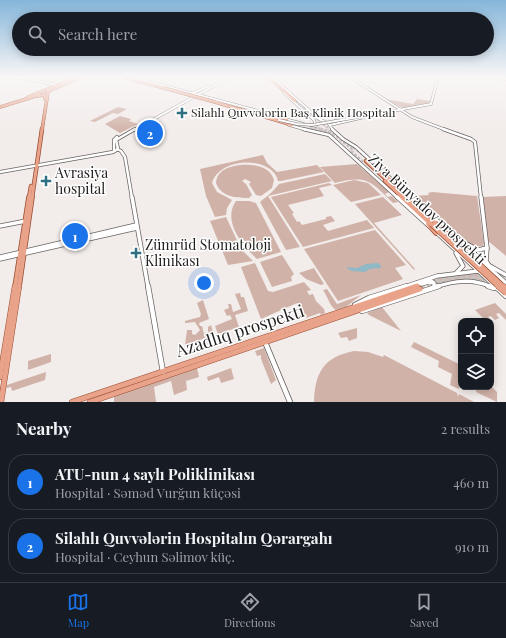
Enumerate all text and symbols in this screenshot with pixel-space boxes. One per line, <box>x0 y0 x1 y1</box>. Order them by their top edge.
search box <box>12 12 494 56</box>
icon: search <box>26 23 48 45</box>
text: Search here <box>58 24 137 44</box>
place label: Silahlı Quvvələrin Baş Klinik Hospitalı <box>191 104 396 120</box>
marker: Silahlı Quvvələrin Baş Klinik Hospitalı <box>176 107 188 119</box>
pin: 2 <box>137 118 163 148</box>
street label: Ziya Bünyadov prospekti <box>364 149 490 268</box>
place label: Avrasiya hospital <box>54 163 108 198</box>
marker: Avrasiya hospital <box>40 175 52 187</box>
pin: 1 <box>62 221 88 251</box>
place label: Zümrüd Stomatoloji Klinikası <box>145 235 271 270</box>
marker: Zümrüd Stomatoloji Klinikası <box>130 247 142 259</box>
your location <box>194 273 214 293</box>
street label: Azadlıq prospekti <box>172 299 307 361</box>
map controls <box>458 318 494 390</box>
button: locate <box>458 318 494 354</box>
button: layers <box>458 354 494 390</box>
text: Nearby <box>16 417 71 439</box>
text: 2 results <box>441 420 490 437</box>
text: ATU-nun 4 saylı Poliklinikası <box>55 464 255 484</box>
text: 1 <box>28 474 32 491</box>
text: 460 m <box>453 474 489 491</box>
text: Hospital · Səməd Vurğun küçəsi <box>55 484 241 501</box>
text: Silahlı Quvvələrin Hospitalın Qərargahı <box>55 528 332 548</box>
text: 2 <box>27 538 33 555</box>
text: 910 m <box>455 538 489 555</box>
text: Hospital · Ceyhun Səlimov küç. <box>55 548 235 565</box>
tab: Map <box>67 591 89 630</box>
tab: Directions <box>224 591 275 630</box>
tab: Saved <box>410 591 439 630</box>

